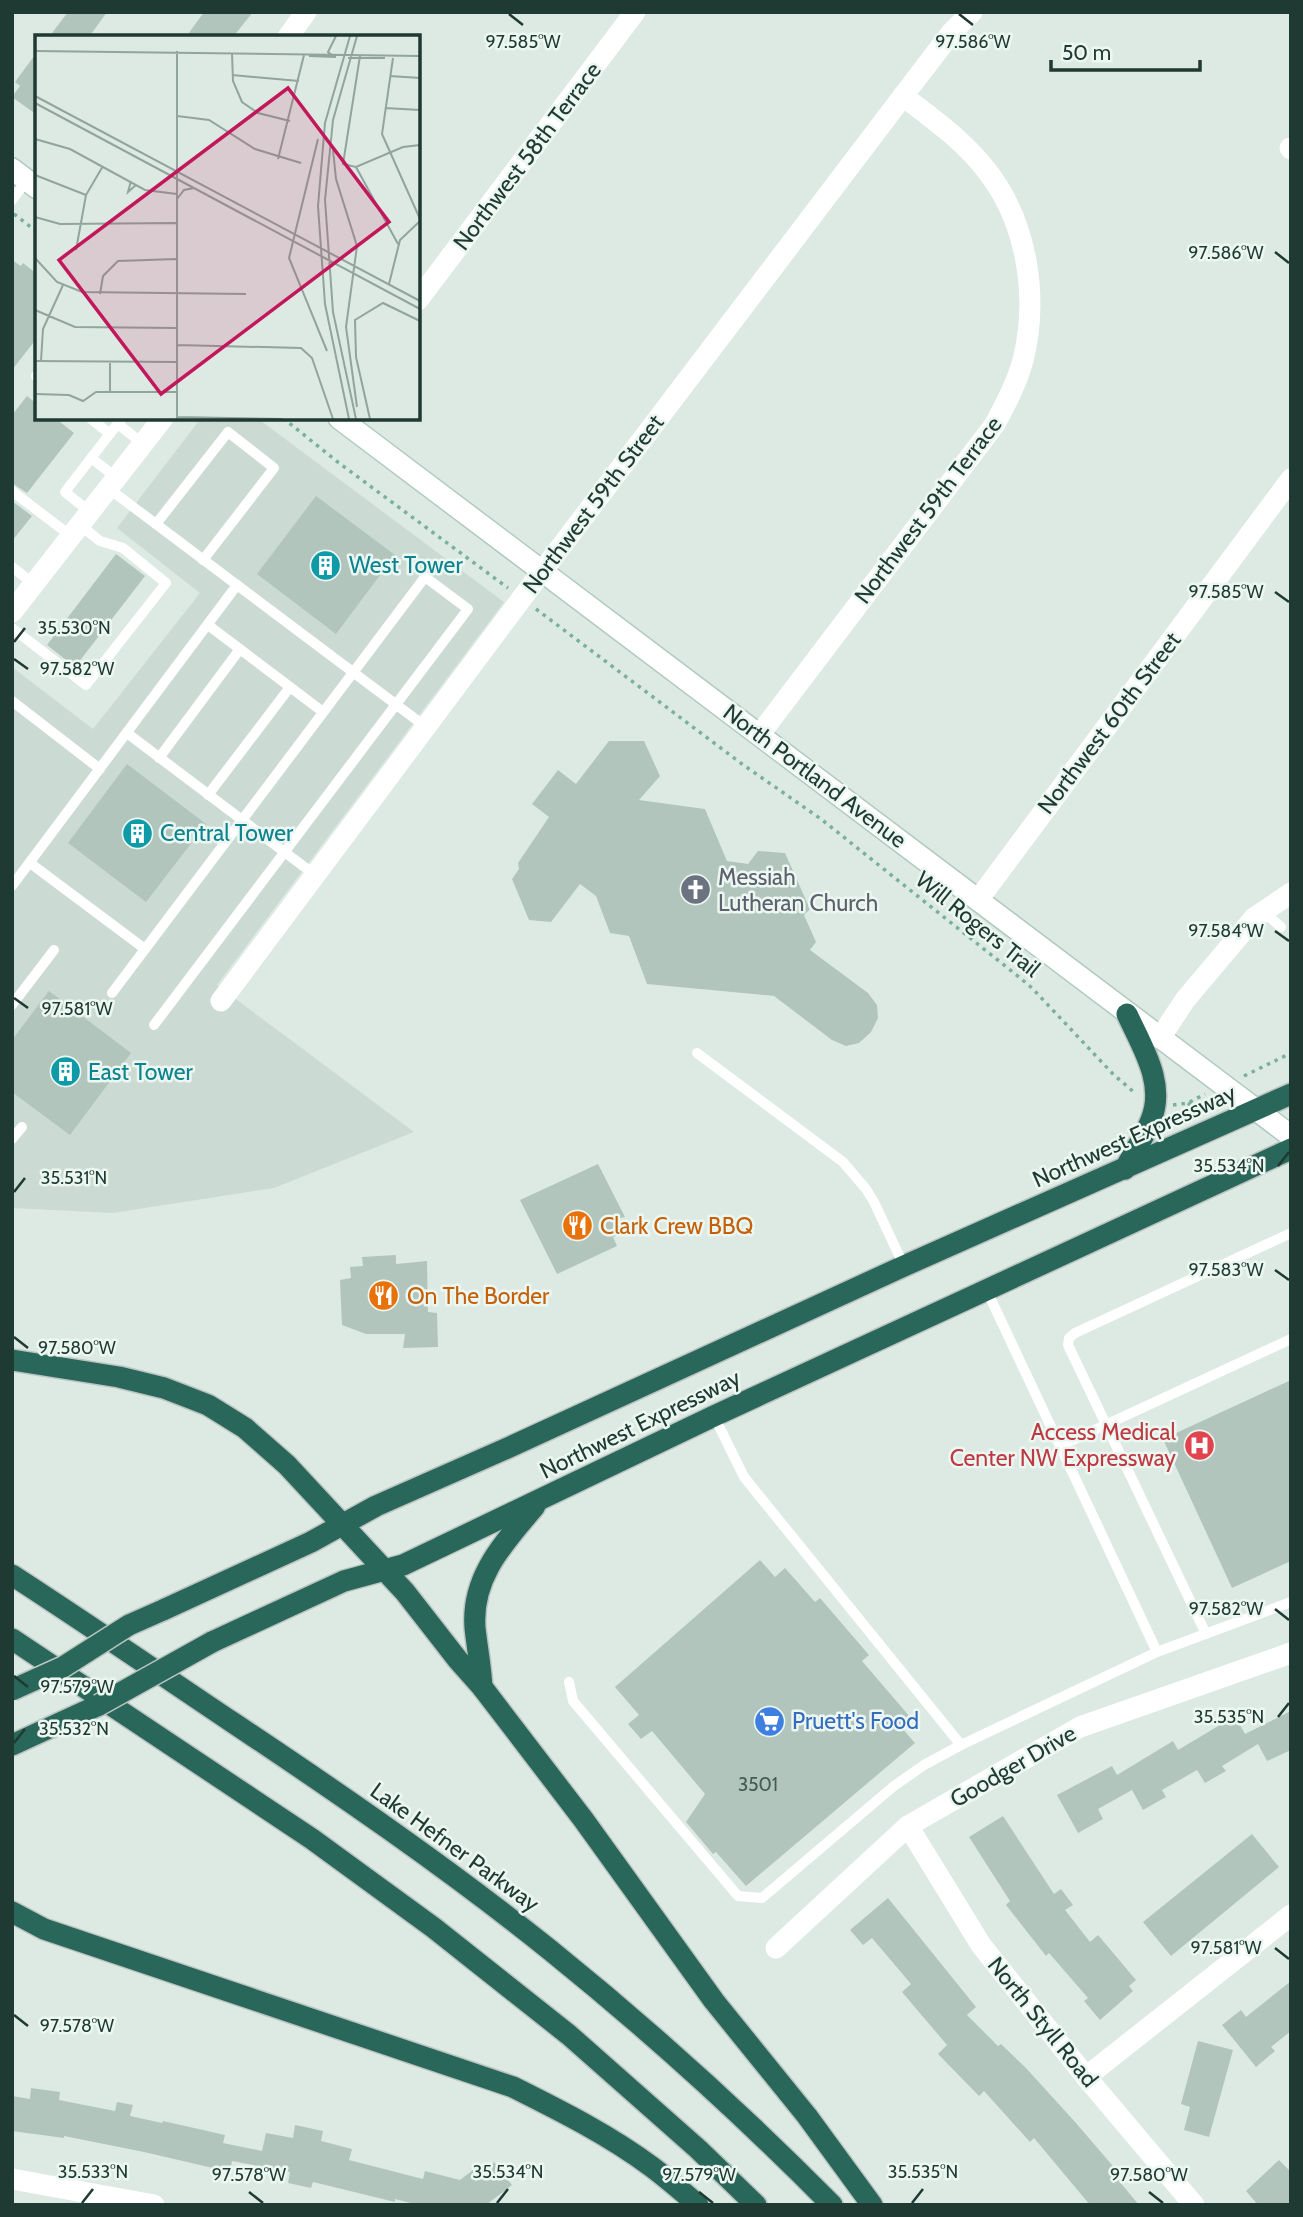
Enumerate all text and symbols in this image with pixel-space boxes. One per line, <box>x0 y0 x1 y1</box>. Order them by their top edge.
scale bar <box>1051 28 1200 72</box>
text: 97.585°W <box>486 31 560 53</box>
text: 97.586°W <box>935 31 1011 53</box>
inset map <box>35 35 420 420</box>
text: 50 m <box>1062 40 1111 65</box>
street label: Northwest 58th Terrace <box>447 56 607 256</box>
text: 97.586°W <box>1188 242 1264 264</box>
street label: Northwest 59th Street <box>517 409 670 599</box>
street label: Northwest 59th Terrace <box>848 411 1008 609</box>
building icon: West Tower <box>309 548 343 582</box>
place label: West Tower <box>349 551 463 579</box>
text: 97.585°W <box>1189 581 1263 603</box>
text: 35.530°N <box>37 617 111 639</box>
street label: Northwest 60th Street <box>1032 626 1187 819</box>
text: 97.582°W <box>40 658 114 680</box>
street label: North Portland Avenue <box>718 698 912 854</box>
building icon: Central Tower <box>120 816 154 850</box>
place label: Central Tower <box>160 819 294 847</box>
place label: Messiah Lutheran Church <box>718 863 878 917</box>
street label: Will Rogers Trail <box>910 865 1047 983</box>
church icon: Messiah Lutheran Church <box>678 873 712 907</box>
text: 97.584°W <box>1188 920 1264 942</box>
text: 97.581°W <box>41 998 113 1020</box>
building icon: East Tower <box>48 1055 82 1089</box>
place label: East Tower <box>88 1058 194 1086</box>
street label: Northwest Expressway <box>1028 1078 1240 1193</box>
text: 35.534°N <box>1194 1155 1264 1177</box>
text: 35.531°N <box>41 1167 107 1189</box>
restaurant icon: Clark Crew BBQ <box>560 1209 594 1243</box>
place label: Clark Crew BBQ <box>600 1212 753 1240</box>
text: 97.583°W <box>1189 1259 1263 1281</box>
restaurant icon: On The Border <box>367 1279 401 1313</box>
place label: On The Border <box>407 1282 550 1310</box>
text: 97.580°W <box>38 1337 116 1359</box>
street label: Northwest Expressway <box>535 1363 745 1485</box>
place label: Access Medical Center NW Expressway <box>950 1418 1177 1472</box>
hospital icon: Access Medical Center NW Expressway <box>1182 1428 1216 1462</box>
text: 97.582°W <box>1189 1598 1263 1620</box>
text: 97.579°W <box>40 1676 114 1698</box>
supermarket icon: Pruett's Food <box>752 1704 786 1738</box>
text: 35.535°N <box>1194 1706 1264 1728</box>
place label: Pruett's Food <box>792 1707 919 1735</box>
text: 35.532°N <box>39 1718 109 1740</box>
street label: Goodger Drive <box>945 1719 1081 1813</box>
house number: 3501 <box>738 1773 778 1796</box>
street label: Lake Hefner Parkway <box>365 1776 545 1918</box>
text: 97.581°W <box>1190 1937 1262 1959</box>
street label: North Styll Road <box>982 1951 1104 2093</box>
text: 97.578°W <box>40 2015 114 2037</box>
text: 35.533°N <box>58 2161 128 2183</box>
text: 35.534°N <box>473 2161 543 2183</box>
text: 35.535°N <box>888 2161 958 2183</box>
text: 97.578°W <box>212 2164 286 2186</box>
text: 97.579°W <box>662 2164 736 2186</box>
text: 97.580°W <box>1110 2164 1188 2186</box>

